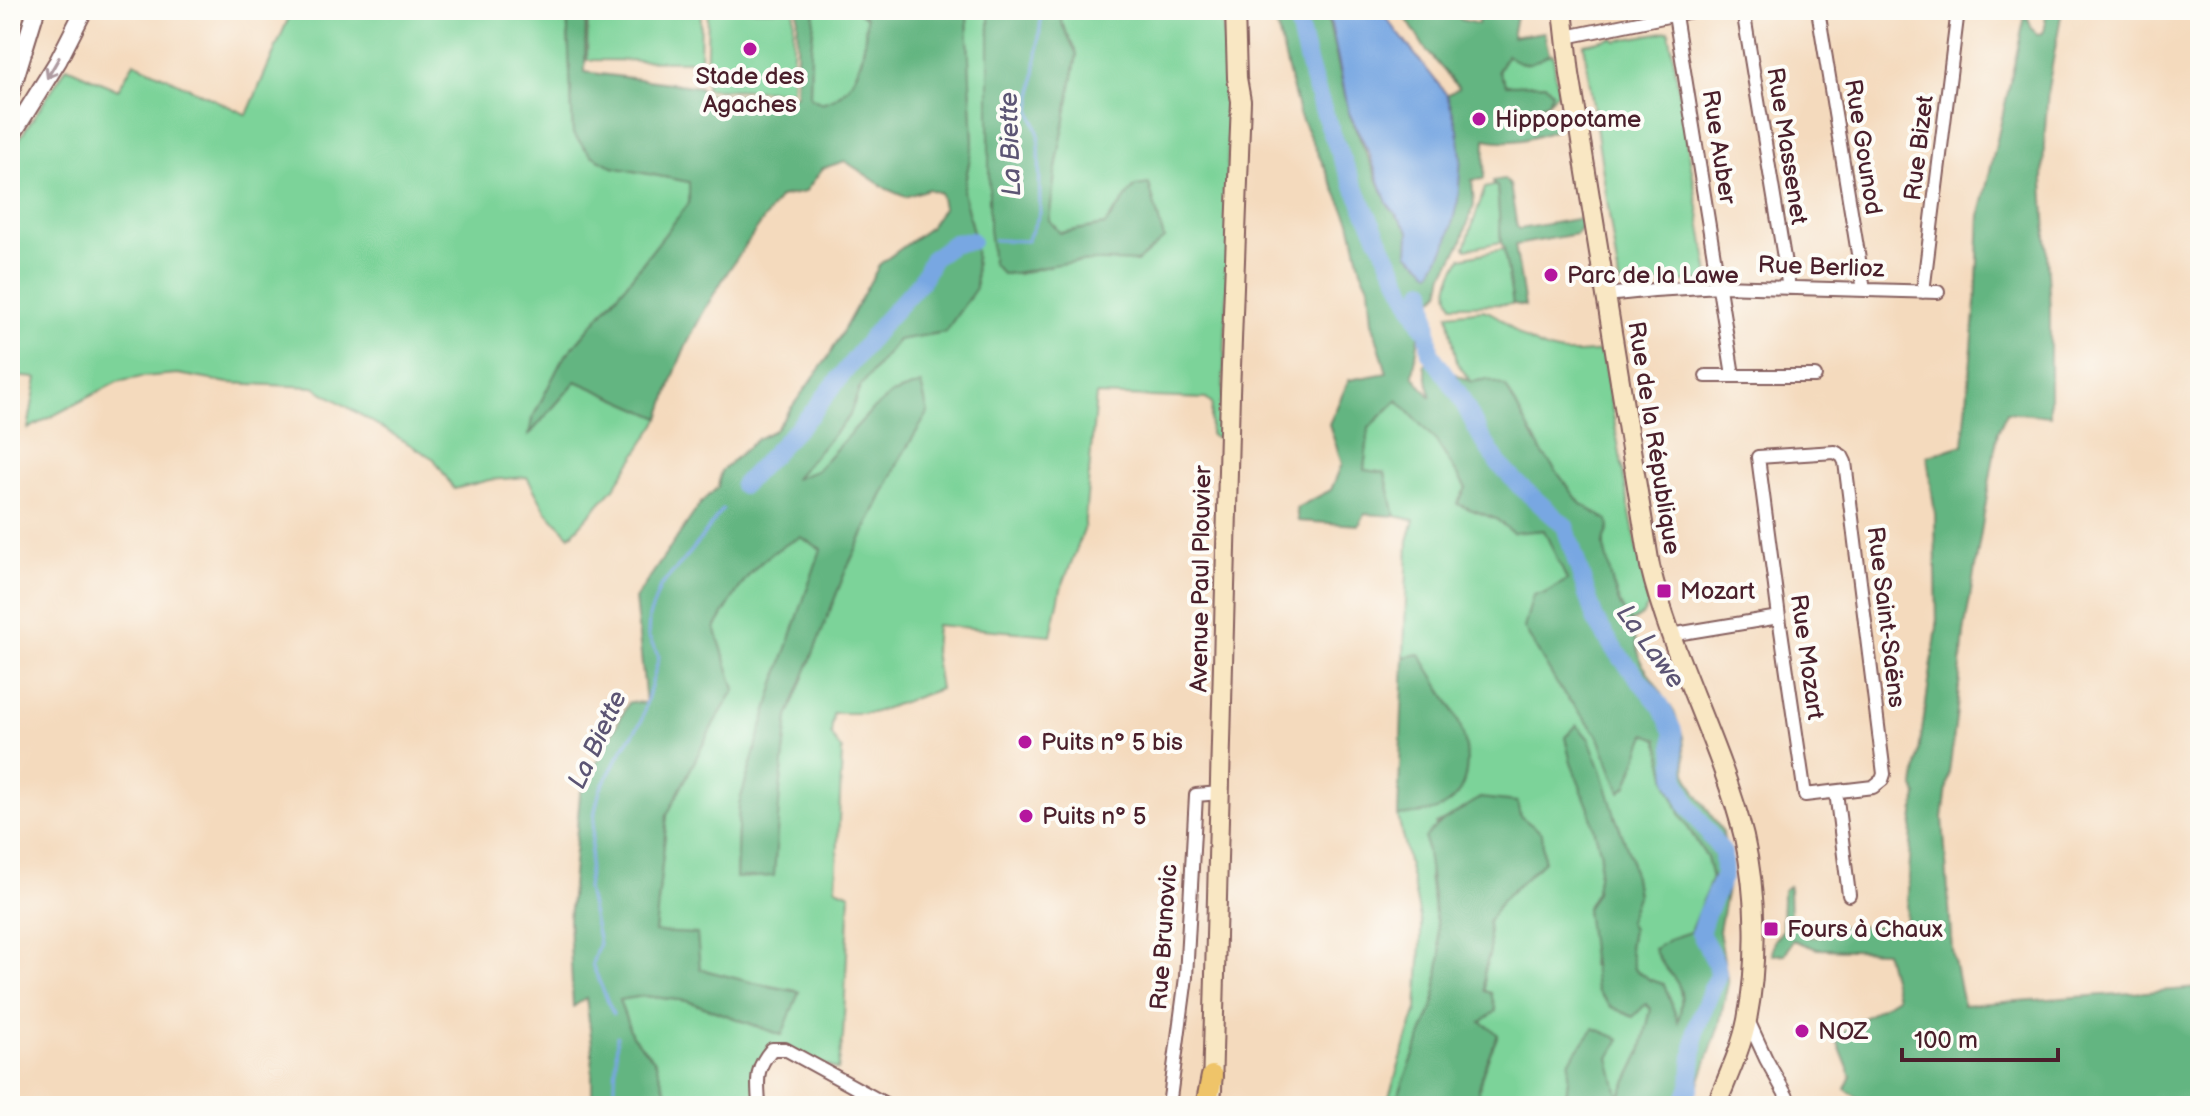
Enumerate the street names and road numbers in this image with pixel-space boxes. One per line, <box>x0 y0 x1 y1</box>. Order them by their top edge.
street label: Rue Massenet <box>1760 65 1814 227</box>
street label: Rue Gounod <box>1838 77 1888 217</box>
street label: Rue Auber <box>1696 88 1742 207</box>
street label: Rue Bizet <box>1898 93 1940 202</box>
street label: Rue Berlioz <box>1757 250 1885 284</box>
street label: Rue de la République <box>1621 319 1687 557</box>
street label: Avenue Paul Plouvier <box>1185 465 1217 693</box>
street label: Rue Saint-Saëns <box>1861 525 1911 709</box>
street label: Rue Mozart <box>1784 592 1830 722</box>
street label: Rue Brunovic <box>1144 863 1184 1011</box>

